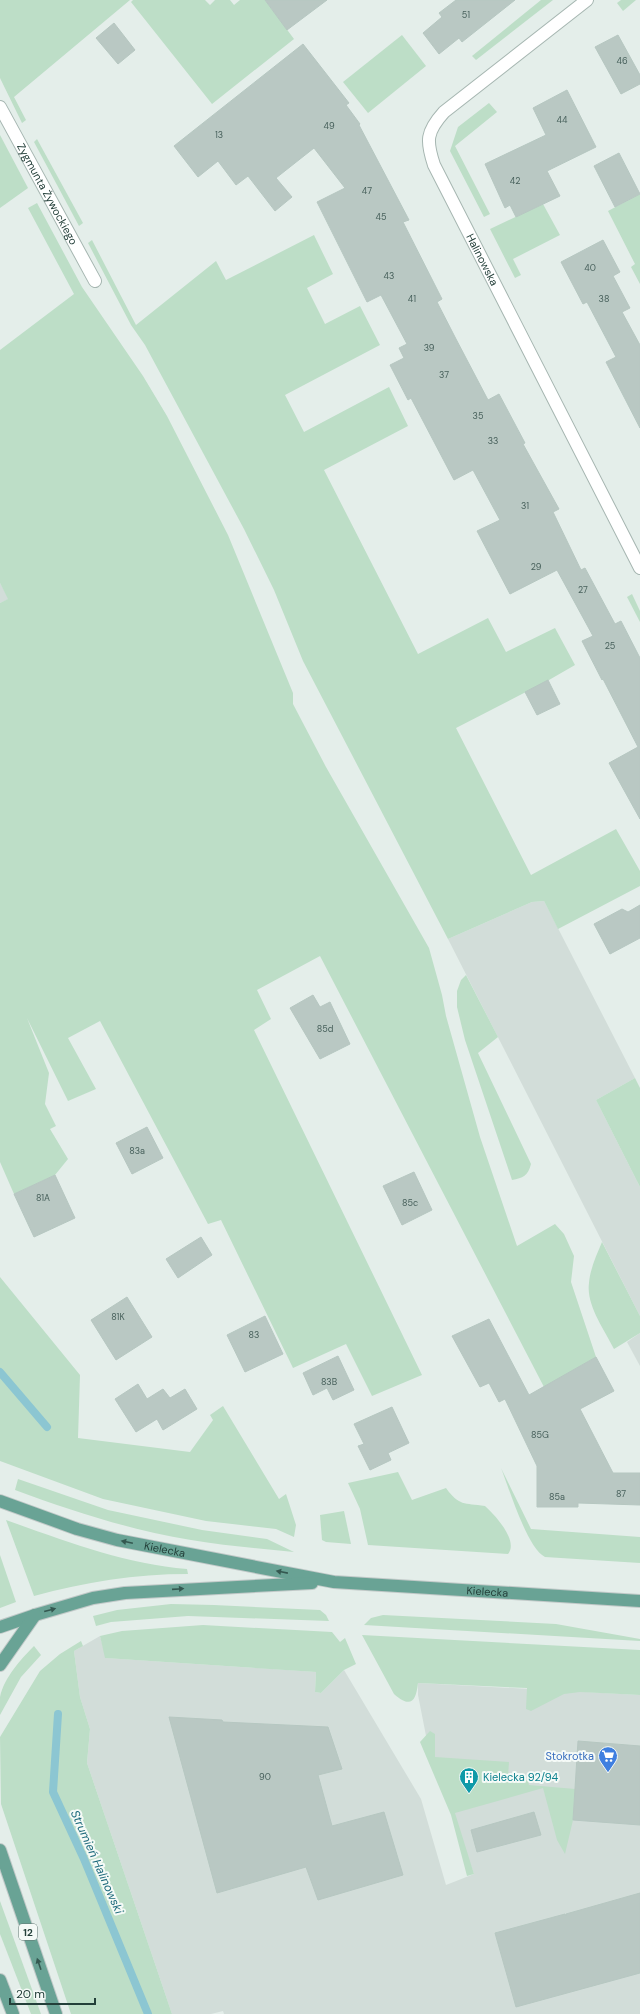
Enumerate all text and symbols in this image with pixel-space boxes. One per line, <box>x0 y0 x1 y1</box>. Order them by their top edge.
house number: 51 <box>462 9 470 21</box>
house number: 46 <box>616 55 628 67</box>
house number: 44 <box>557 114 568 126</box>
house number: 49 <box>323 120 335 132</box>
house number: 13 <box>215 129 223 141</box>
street label: Zygmunta Żywockiego <box>14 141 81 247</box>
house number: 42 <box>510 175 520 187</box>
house number: 47 <box>362 185 372 197</box>
house number: 45 <box>376 211 386 223</box>
street label: Halinowska <box>463 231 502 288</box>
house number: 40 <box>584 262 596 274</box>
house number: 43 <box>384 270 394 282</box>
house number: 41 <box>408 293 416 305</box>
house number: 38 <box>599 293 609 305</box>
house number: 39 <box>424 342 435 354</box>
house number: 37 <box>439 369 449 381</box>
house number: 35 <box>473 410 483 422</box>
house number: 33 <box>488 435 498 447</box>
house number: 31 <box>521 500 529 512</box>
house number: 29 <box>531 561 542 573</box>
house number: 27 <box>578 584 588 596</box>
house number: 25 <box>605 640 615 652</box>
house number: 85d <box>317 1023 334 1035</box>
house number: 83a <box>129 1145 145 1157</box>
house number: 81A <box>36 1192 50 1204</box>
house number: 85c <box>402 1197 418 1209</box>
house number: 81K <box>111 1311 125 1323</box>
house number: 83 <box>249 1329 259 1341</box>
house number: 83B <box>321 1376 337 1388</box>
house number: 85G <box>531 1429 549 1441</box>
house number: 87 <box>616 1488 626 1500</box>
house number: 85a <box>549 1491 565 1503</box>
one-way arrow <box>121 1538 133 1544</box>
street label: Kielecka <box>143 1538 187 1560</box>
one-way arrow <box>276 1569 288 1575</box>
street label: Kielecka <box>466 1583 509 1600</box>
one-way arrow <box>172 1586 184 1593</box>
one-way arrow <box>45 1607 57 1613</box>
supermarket icon: Stokrotka <box>597 1745 619 1773</box>
place label: Stokrotka <box>545 1749 594 1763</box>
building icon: Kielecka 92/94 <box>458 1766 480 1794</box>
place label: Kielecka 92/94 <box>483 1770 559 1784</box>
house number: 90 <box>259 1771 271 1783</box>
water label: Strumień Halinowski <box>67 1808 128 1917</box>
road number: 12 <box>19 1924 37 1940</box>
one-way arrow <box>36 1958 42 1970</box>
scale bar <box>10 1980 95 2006</box>
text: 20 m <box>16 1986 45 2002</box>

